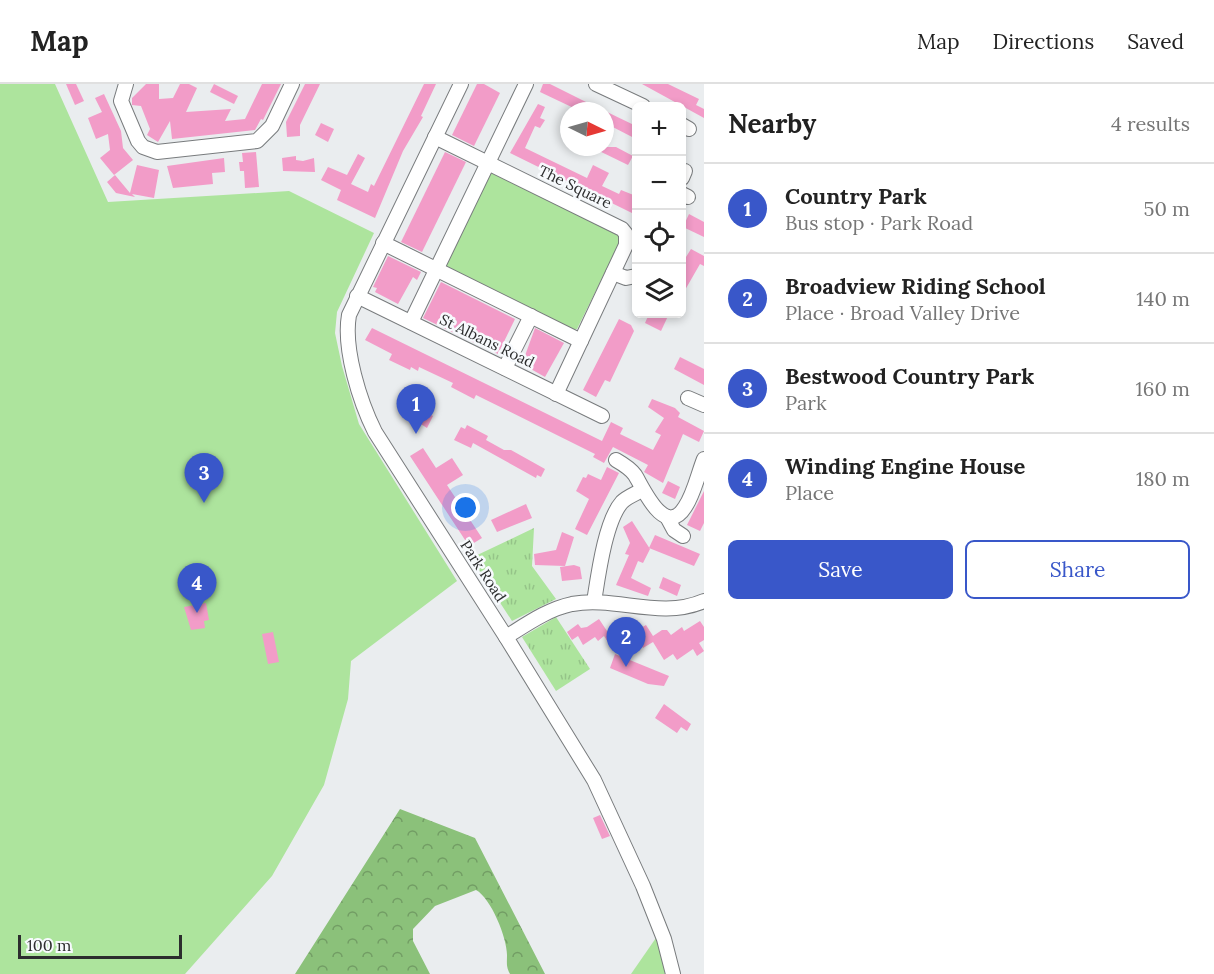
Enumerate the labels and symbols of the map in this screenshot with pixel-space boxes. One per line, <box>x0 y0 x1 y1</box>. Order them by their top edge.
north arrow <box>560 102 614 156</box>
street label: The Square <box>536 161 615 212</box>
street label: St Albans Road <box>437 309 538 372</box>
pin: 1 <box>396 384 436 434</box>
pin: 3 <box>184 454 224 503</box>
your location <box>451 493 480 522</box>
street label: Park Road <box>456 536 510 605</box>
pin: 4 <box>178 564 216 613</box>
pin: 2 <box>606 618 646 667</box>
scale bar <box>18 932 182 960</box>

